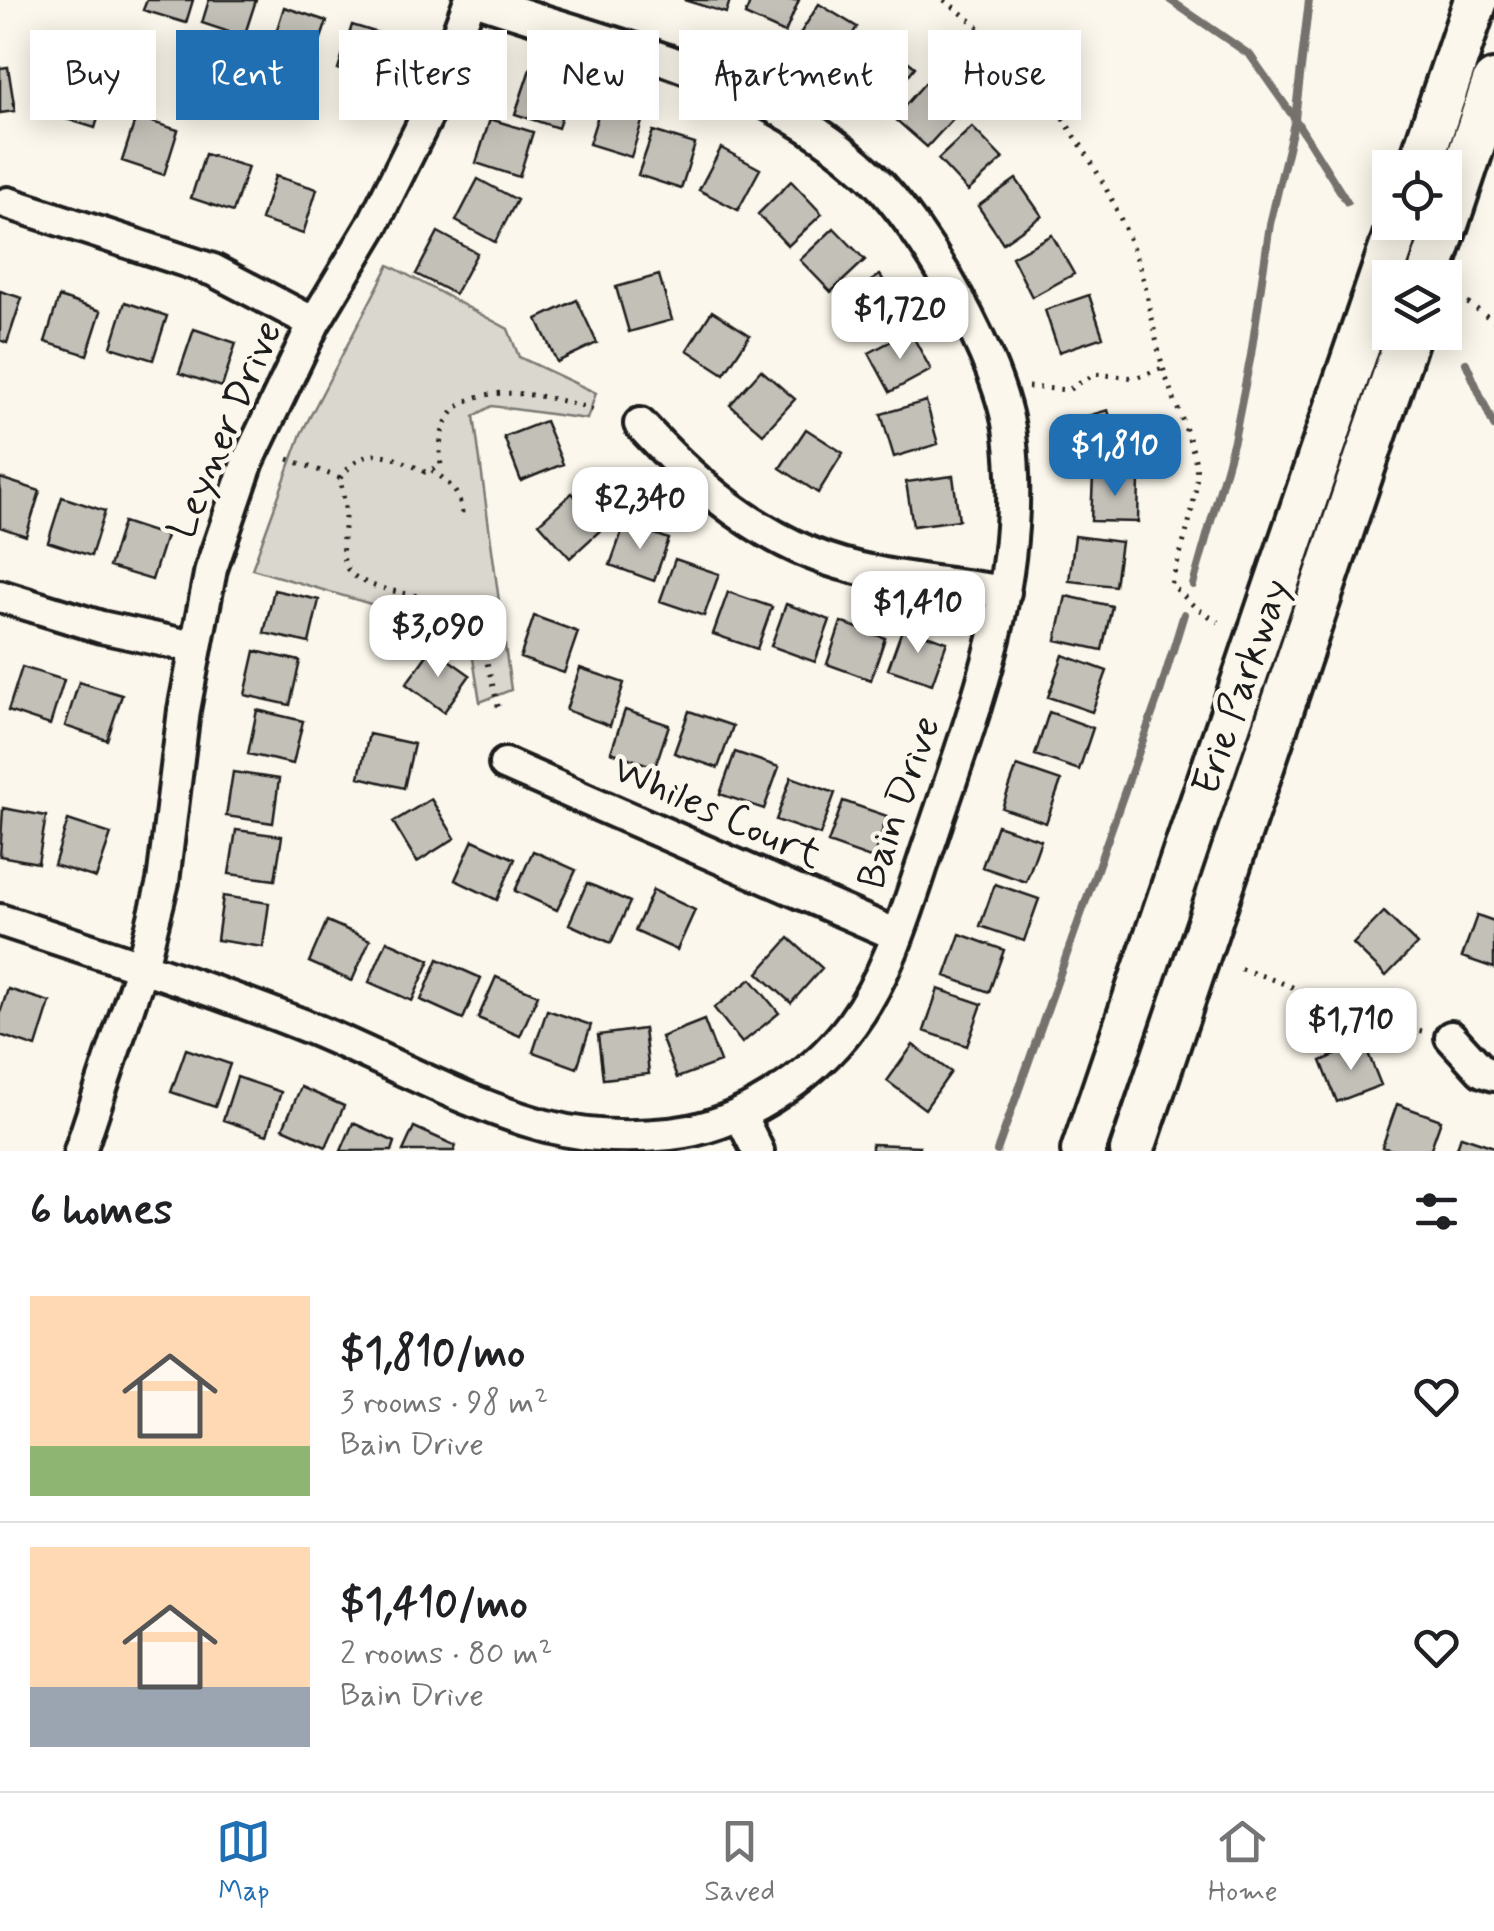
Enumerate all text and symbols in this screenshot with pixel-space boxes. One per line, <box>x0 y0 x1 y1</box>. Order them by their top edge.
chip: Buy <box>30 30 156 120</box>
chip: Rent <box>176 30 319 120</box>
chip: Filters <box>339 30 507 120</box>
chip: New <box>527 30 659 120</box>
chip: Apartment <box>679 30 908 120</box>
chip: House <box>928 30 1081 120</box>
map controls <box>1372 150 1462 350</box>
button: locate <box>1372 150 1462 240</box>
button: layers <box>1372 260 1462 350</box>
pin: $1,720 <box>819 277 981 362</box>
text: $1,720 <box>853 288 947 330</box>
street label: Leyner Drive <box>157 313 295 547</box>
pin: $1,810 <box>1034 414 1196 499</box>
text: $1,810 <box>1071 425 1159 467</box>
pin: $2,340 <box>559 467 721 552</box>
text: $2,340 <box>594 478 686 520</box>
pin: $1,410 <box>837 571 999 656</box>
street label: Erie Parkway <box>1181 572 1303 802</box>
text: $1,410 <box>873 582 963 624</box>
pin: $3,090 <box>357 595 519 680</box>
text: $3,090 <box>391 606 485 648</box>
street label: Bain Drive <box>846 710 954 896</box>
street label: Whiles Court <box>604 744 830 882</box>
pin: $1,710 <box>1270 988 1432 1073</box>
text: $1,710 <box>1308 999 1394 1041</box>
text: 6 homes <box>30 1184 173 1239</box>
icon: filters <box>1409 1184 1464 1239</box>
text: $1,810/mo <box>340 1327 525 1382</box>
icon: home <box>110 1336 230 1456</box>
icon: heart <box>1409 1369 1464 1424</box>
text: 3 rooms · 98 m² <box>340 1382 548 1424</box>
text: Bain Drive <box>340 1424 484 1466</box>
text: $1,410/mo <box>340 1578 528 1633</box>
icon: home <box>110 1587 230 1707</box>
icon: heart <box>1409 1620 1464 1675</box>
text: 2 rooms · 80 m² <box>340 1633 553 1675</box>
text: Bain Drive <box>340 1675 484 1717</box>
tab: Map <box>216 1814 271 1911</box>
tab: Saved <box>704 1814 775 1911</box>
tab: Home <box>1208 1814 1278 1911</box>

